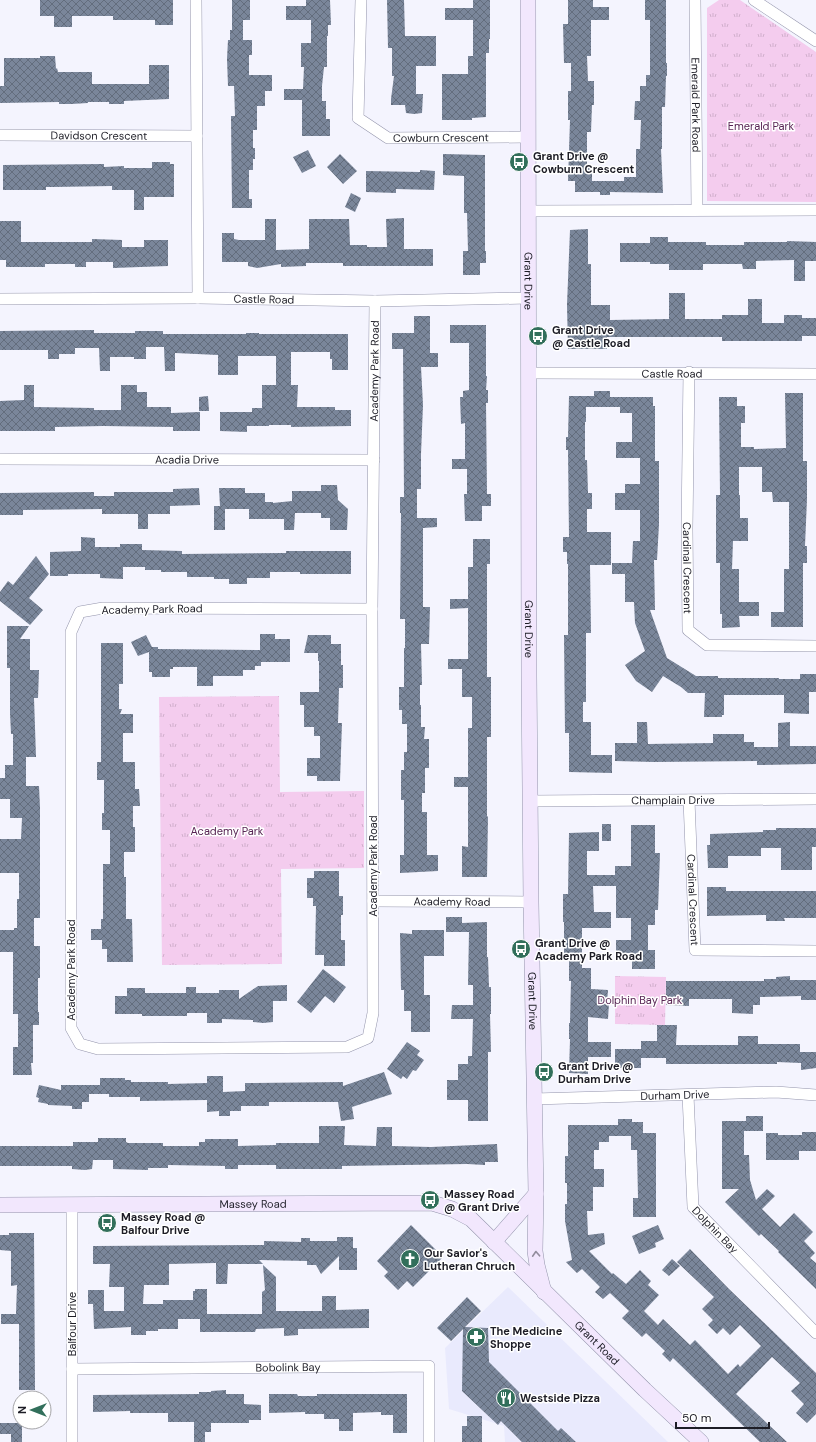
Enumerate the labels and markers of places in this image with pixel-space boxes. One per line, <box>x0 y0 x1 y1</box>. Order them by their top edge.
place label: Grant Drive @ Cowburn Crescent <box>533 149 635 176</box>
bus stop icon: Grant Drive @ Cowburn Crescent <box>508 151 530 173</box>
place label: Grant Drive @ Castle Road <box>552 323 630 350</box>
bus stop icon: Grant Drive @ Castle Road <box>527 325 549 347</box>
place label: Grant Drive @ Academy Park Road <box>535 936 642 963</box>
bus stop icon: Grant Drive @ Academy Park Road <box>510 938 532 960</box>
place label: Grant Drive @ Durham Drive <box>558 1059 634 1086</box>
bus stop icon: Grant Drive @ Durham Drive <box>533 1061 555 1083</box>
place label: Massey Road @ Grant Drive <box>444 1187 520 1214</box>
bus stop icon: Massey Road @ Grant Drive <box>419 1189 441 1211</box>
place label: Massey Road @ Balfour Drive <box>121 1210 206 1237</box>
bus stop icon: Massey Road @ Balfour Drive <box>96 1212 118 1234</box>
place label: Our Savior's Lutheran Chruch <box>424 1246 515 1273</box>
church icon: Our Savior's Lutheran Chruch <box>399 1248 421 1270</box>
place label: The Medicine Shoppe <box>490 1324 563 1351</box>
pharmacy icon: The Medicine Shoppe <box>465 1326 487 1348</box>
restaurant icon: Westside Pizza <box>495 1387 517 1409</box>
place label: Westside Pizza <box>520 1391 600 1405</box>

